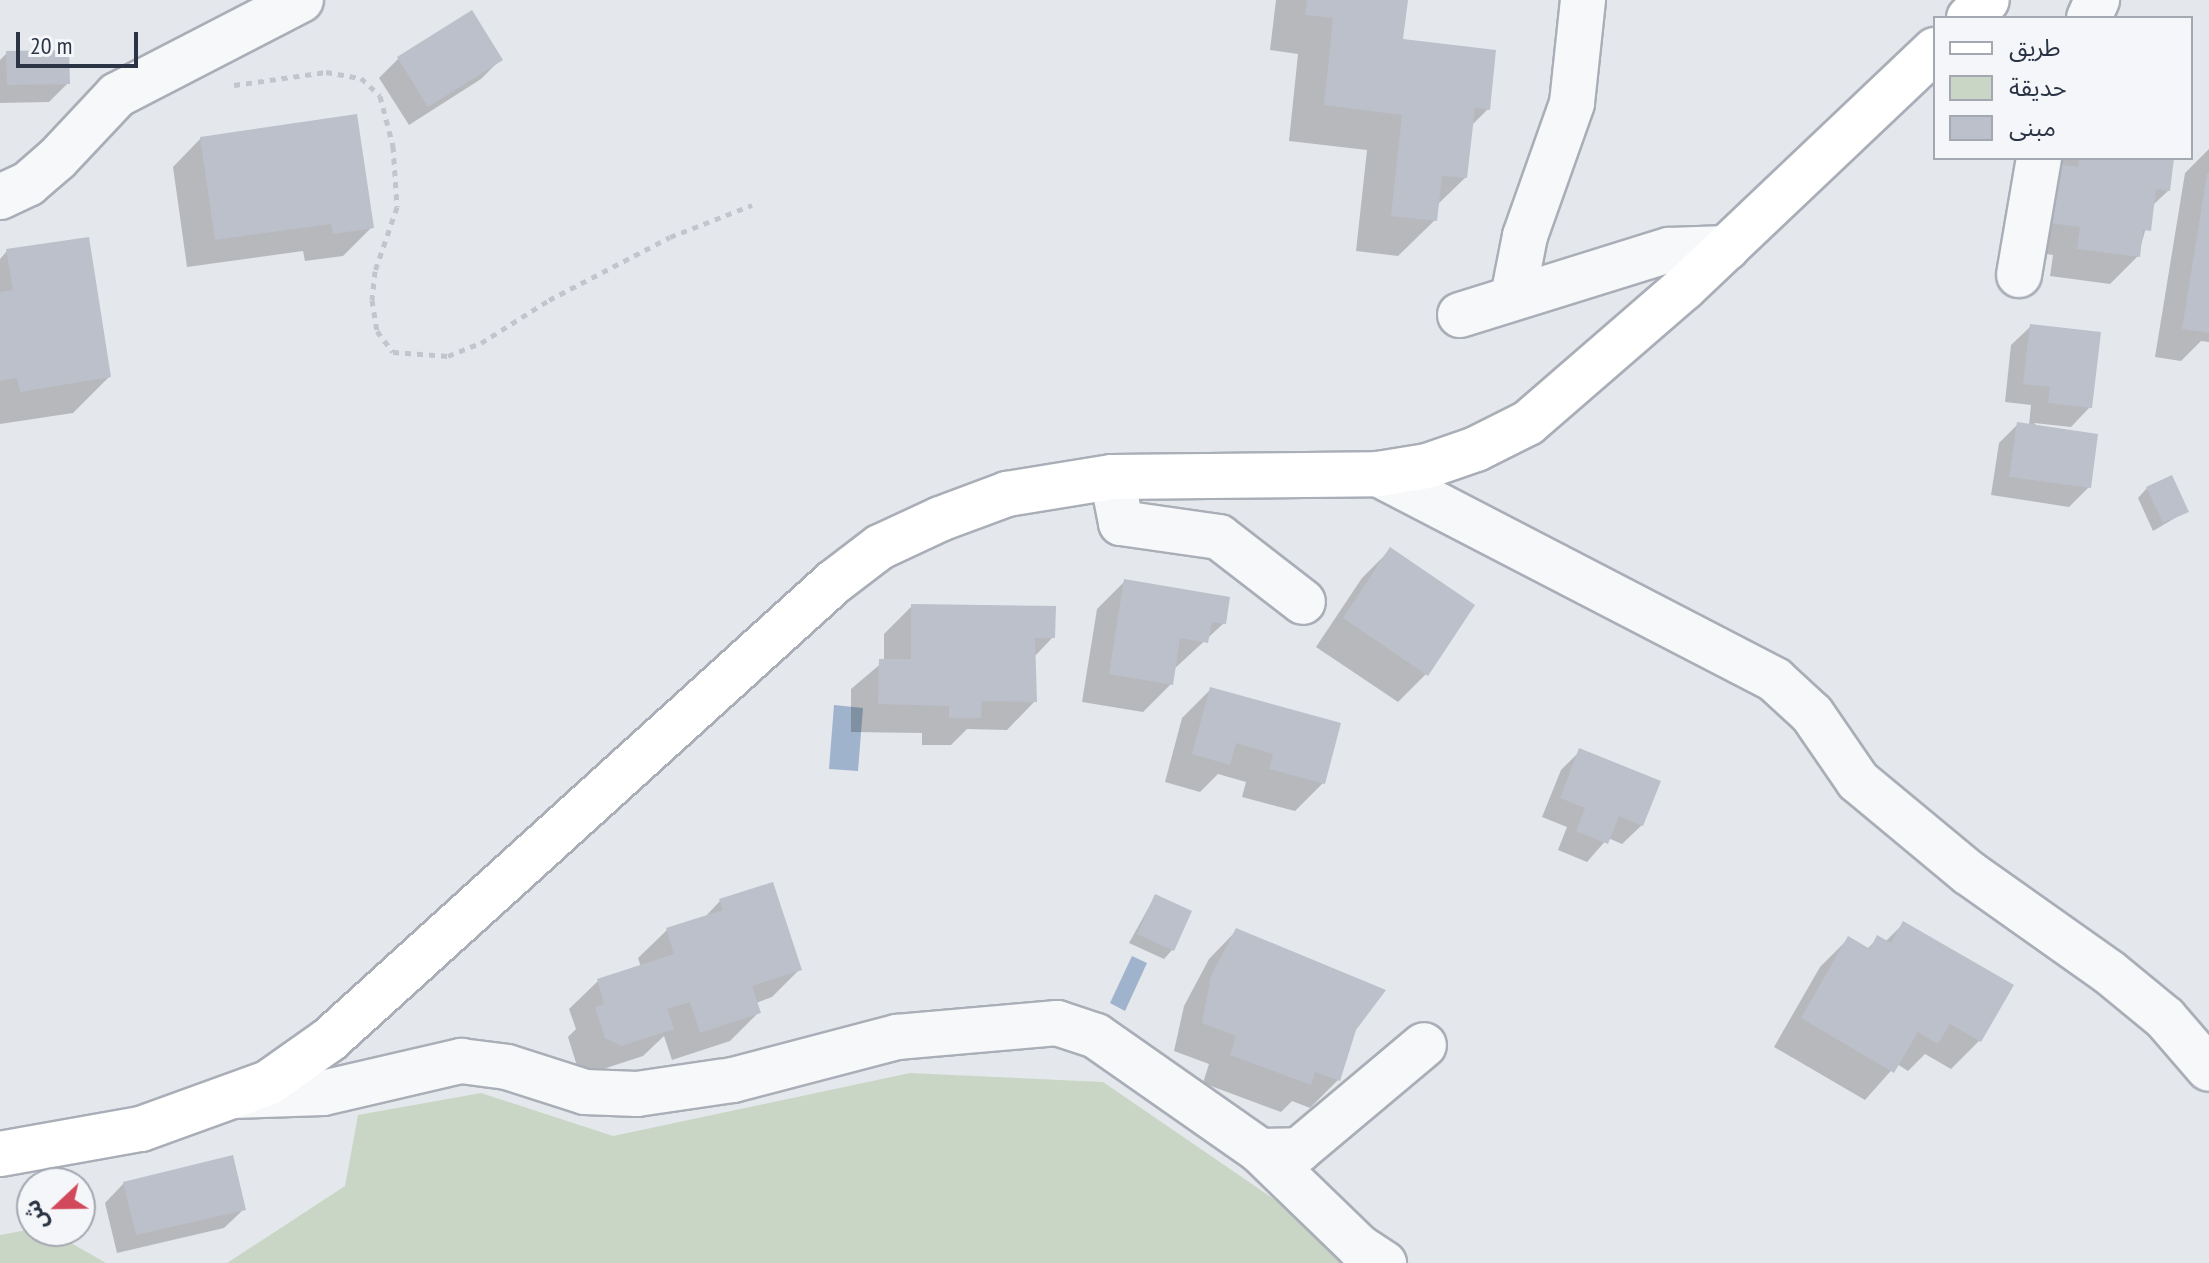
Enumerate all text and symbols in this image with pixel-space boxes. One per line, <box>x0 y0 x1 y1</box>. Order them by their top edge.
scale bar <box>20 16 142 66</box>
legend <box>1933 16 2193 160</box>
text: 20 m <box>30 30 72 61</box>
text: طريق <box>2009 32 2061 63</box>
text: حديقة <box>2009 72 2067 103</box>
text: مبنى <box>2009 112 2056 143</box>
north arrow <box>16 1167 96 1247</box>
text: ش <box>17 1196 54 1234</box>

